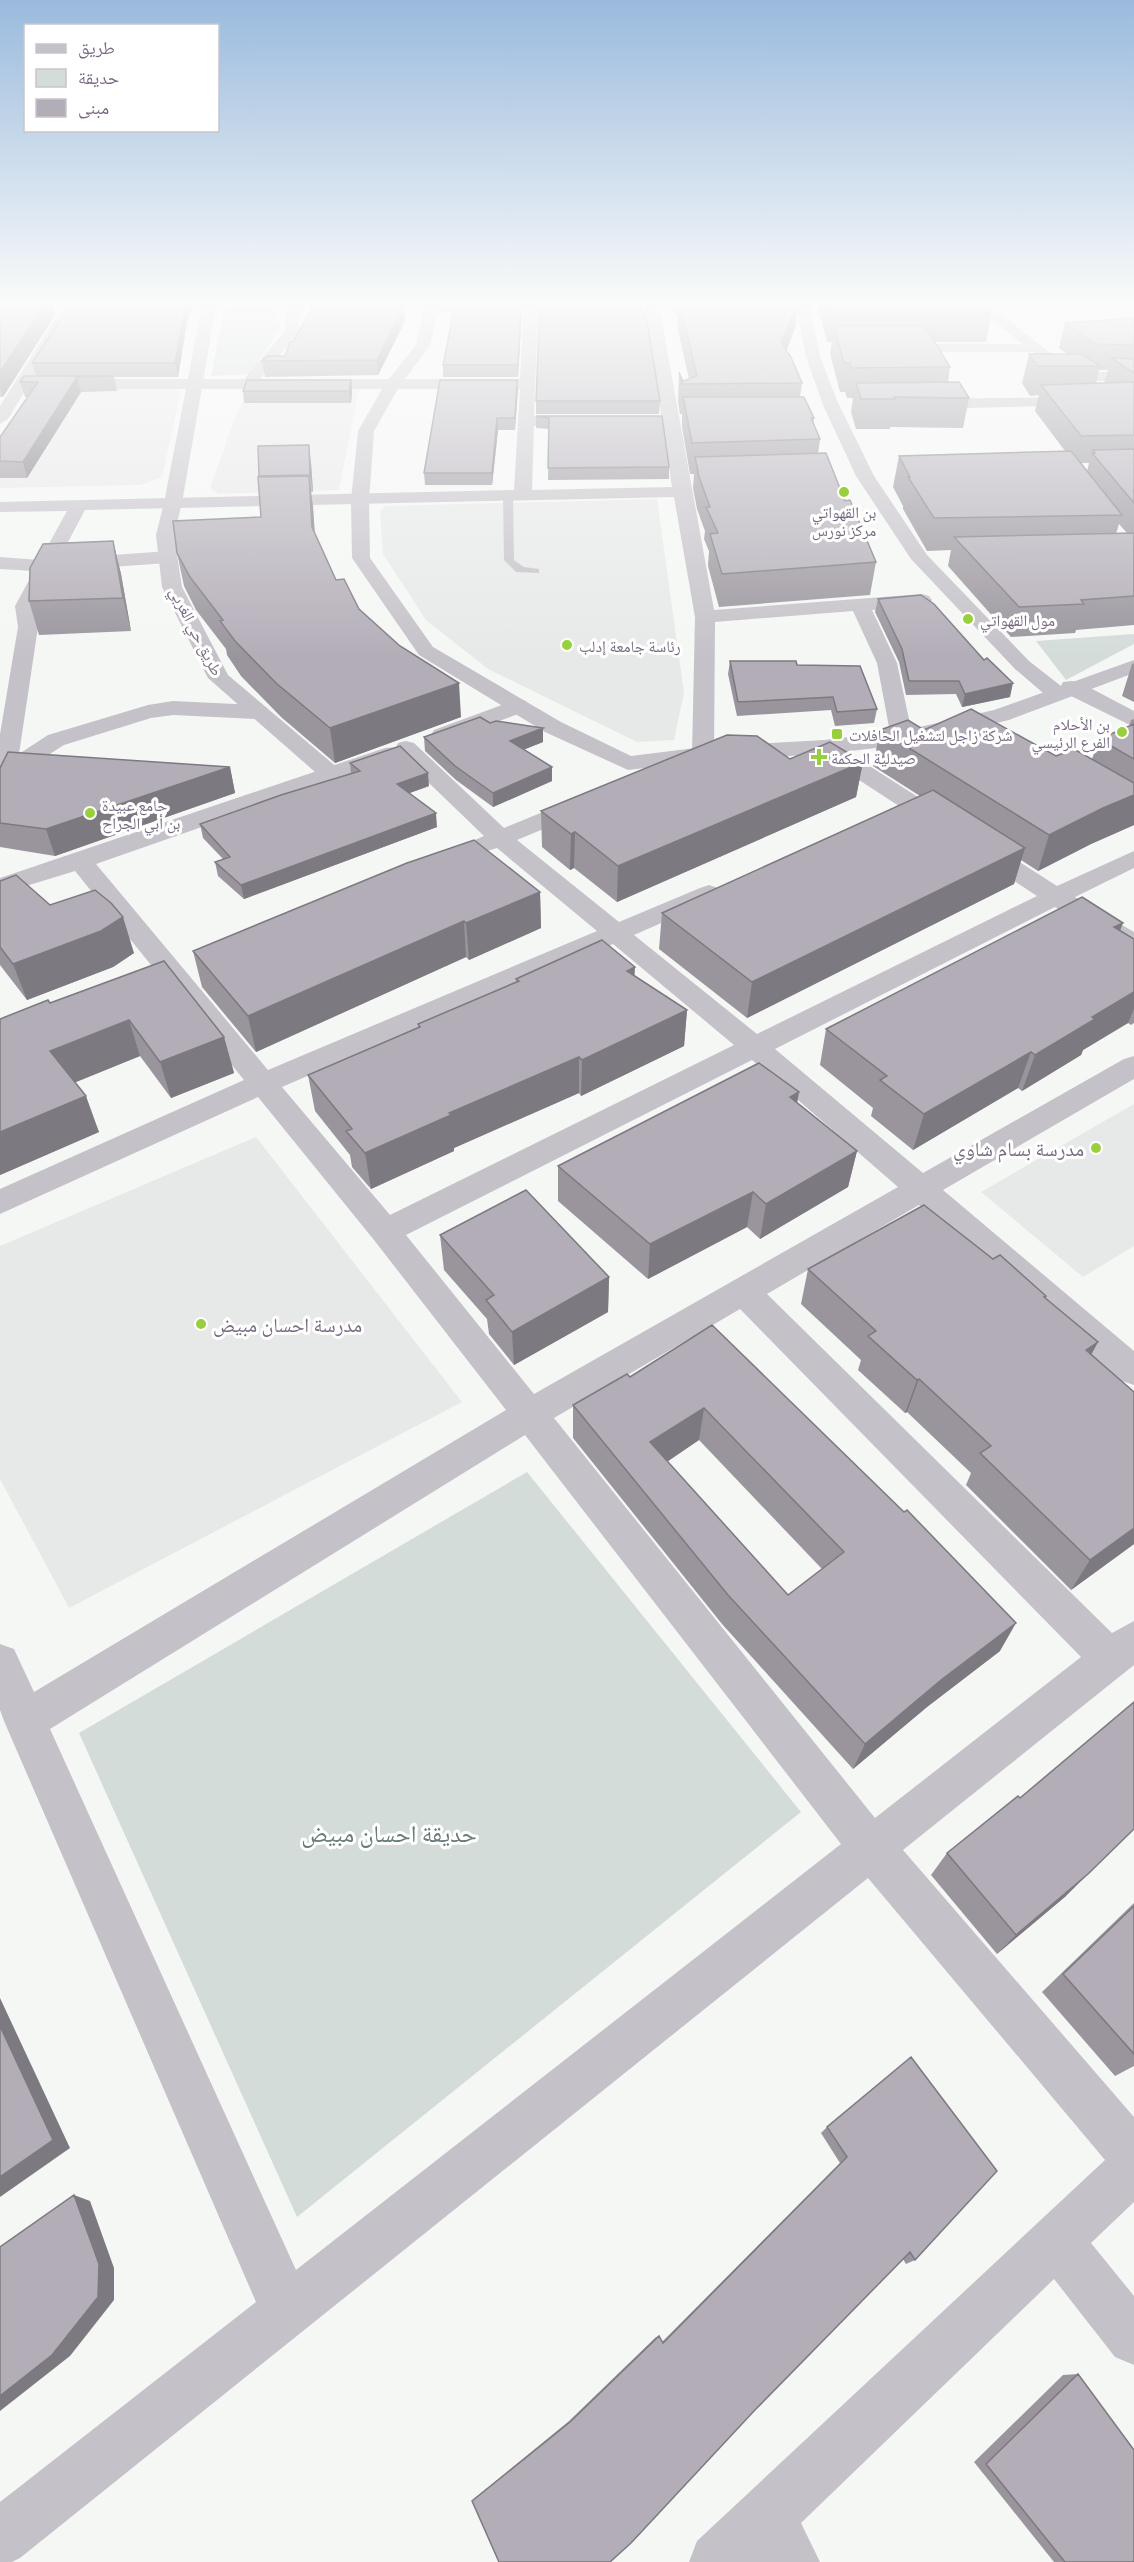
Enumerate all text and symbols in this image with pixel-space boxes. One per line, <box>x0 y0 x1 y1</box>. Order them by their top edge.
legend <box>24 24 219 132</box>
text: طريق <box>78 36 115 59</box>
text: حديقة <box>78 66 119 88</box>
text: مبنى <box>78 96 109 119</box>
marker: بن القهواتي مركز نورس <box>837 485 851 499</box>
place label: بن القهواتي مركز نورس <box>812 502 876 541</box>
street label: طريق حي الغربي <box>163 584 227 680</box>
place label: مول القهواتي <box>980 610 1055 633</box>
marker: مول القهواتي <box>961 612 975 626</box>
place label: رئاسة جامعة إدلب <box>579 636 681 656</box>
marker: رئاسة جامعة إدلب <box>560 638 574 652</box>
place label: بن الأحلام الفرع الرئيسي <box>1031 714 1110 755</box>
place label: شركة زاجل لتشغيل الحافلات <box>849 725 1013 746</box>
marker: بن الأحلام الفرع الرئيسي <box>1115 725 1129 739</box>
marker: شركة زاجل لتشغيل الحافلات <box>830 727 844 741</box>
place label: صيدلية الحكمة <box>831 748 916 767</box>
marker: صيدلية الحكمة <box>812 750 826 764</box>
place label: جامع عبيدة بن أبي الجراح <box>102 795 180 836</box>
marker: جامع عبيدة بن أبي الجراح <box>83 806 97 820</box>
place label: مدرسة بسام شاوي <box>953 1136 1084 1165</box>
marker: مدرسة بسام شاوي <box>1089 1141 1103 1155</box>
place label: مدرسة احسان مبيض <box>213 1312 362 1337</box>
marker: مدرسة احسان مبيض <box>194 1317 208 1331</box>
park label: حديقة احسان مبيض <box>301 1818 477 1848</box>

